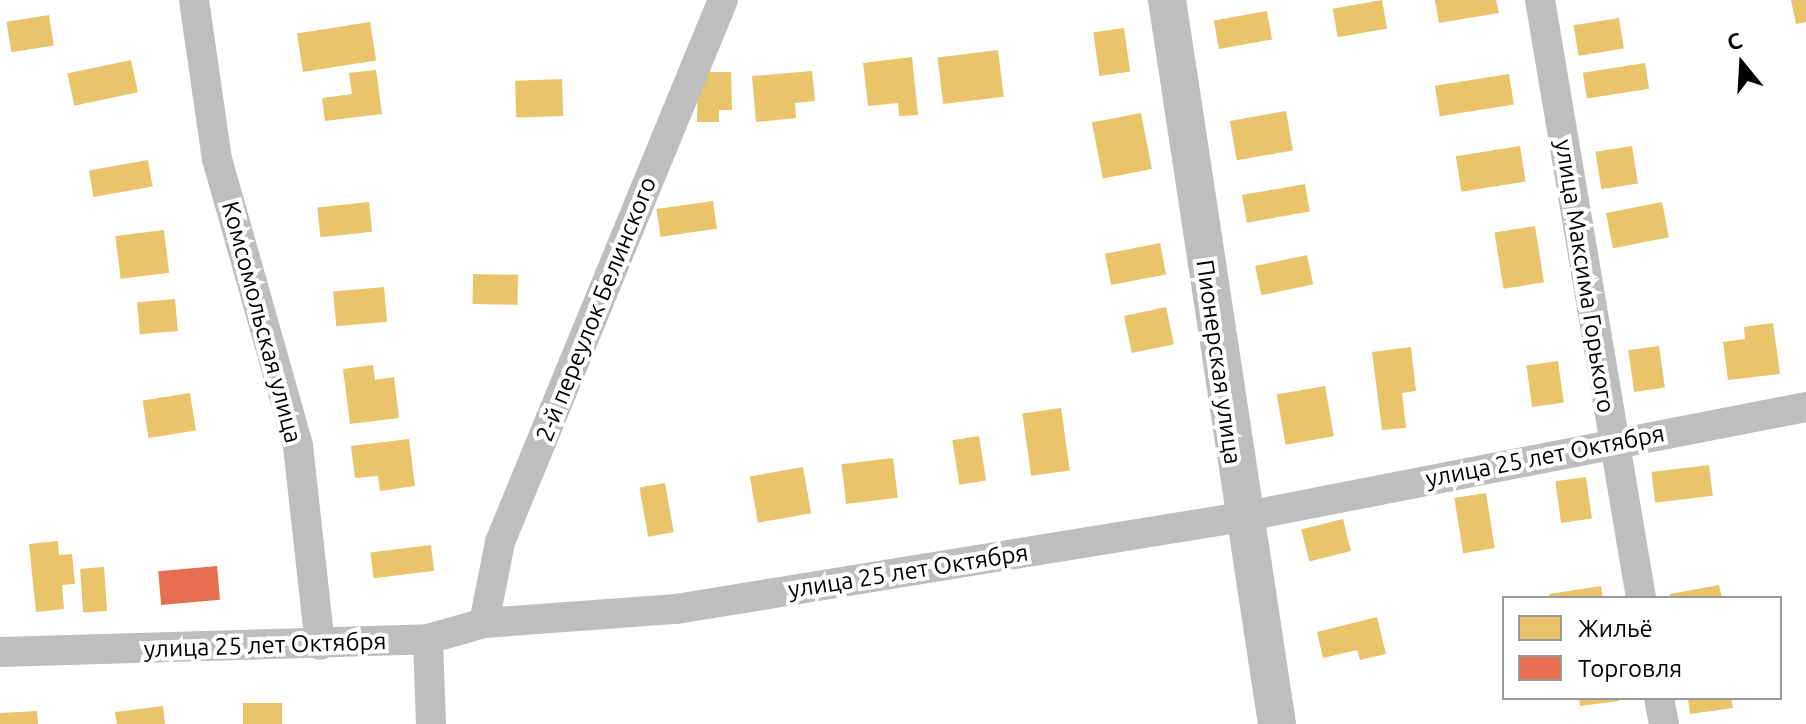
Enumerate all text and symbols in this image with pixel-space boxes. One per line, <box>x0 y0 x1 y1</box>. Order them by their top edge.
north arrow <box>1702 24 1782 104</box>
text: С <box>1724 27 1745 55</box>
street label: улица Максима Горького <box>1549 137 1621 415</box>
street label: 2-й переулок Белинского <box>530 173 662 445</box>
street label: Комсомольская улица <box>216 198 308 446</box>
street label: Пионерская улица <box>1190 258 1248 466</box>
street label: улица 25 лет Октября <box>1423 419 1667 493</box>
street label: улица 25 лет Октября <box>786 538 1030 604</box>
legend <box>1502 596 1782 700</box>
text: Жильё <box>1578 615 1653 642</box>
street label: улица 25 лет Октября <box>143 626 387 664</box>
text: Торговля <box>1578 655 1682 682</box>

